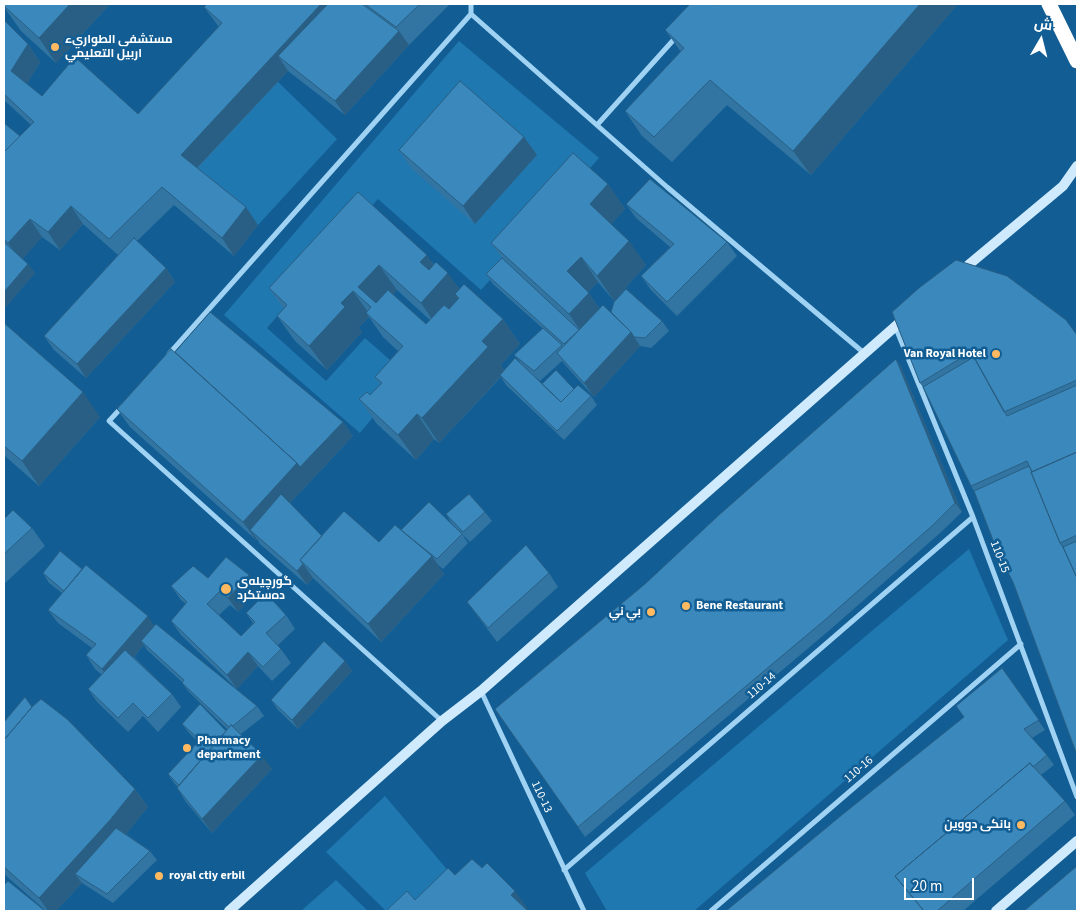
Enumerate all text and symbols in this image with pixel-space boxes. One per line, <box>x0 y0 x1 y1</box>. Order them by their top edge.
text: ش <box>1033 14 1053 36</box>
north arrow <box>1016 15 1066 65</box>
place label: مستشفى الطواريء اربيل التعليمي <box>65 33 173 61</box>
marker: مستشفى الطواريء اربيل التعليمي <box>49 41 61 53</box>
place label: Van Royal Hotel <box>904 347 986 361</box>
marker: Van Royal Hotel <box>990 348 1002 360</box>
street label: 110-15 <box>986 539 1012 575</box>
place label: گورچیله‌ی ده‌ستكرد <box>237 575 292 603</box>
marker: گورچیله‌ی ده‌ستكرد <box>219 582 233 596</box>
place label: Bene Restaurant <box>696 599 783 613</box>
marker: Bene Restaurant <box>680 600 692 612</box>
place label: بي ني <box>609 605 641 619</box>
marker: بي ني <box>645 606 657 618</box>
street label: 110-14 <box>745 670 779 702</box>
place label: Pharmacy department <box>197 734 260 762</box>
marker: Pharmacy department <box>181 742 193 754</box>
street label: 110-16 <box>842 754 876 786</box>
street label: 110-13 <box>527 779 555 815</box>
place label: بانکی دووین <box>944 818 1011 832</box>
marker: بانکی دووین <box>1015 819 1027 831</box>
scale bar <box>906 868 976 900</box>
place label: royal ctiy erbil <box>169 869 245 883</box>
marker: royal ctiy erbil <box>153 870 165 882</box>
text: 20 m <box>912 876 942 897</box>

